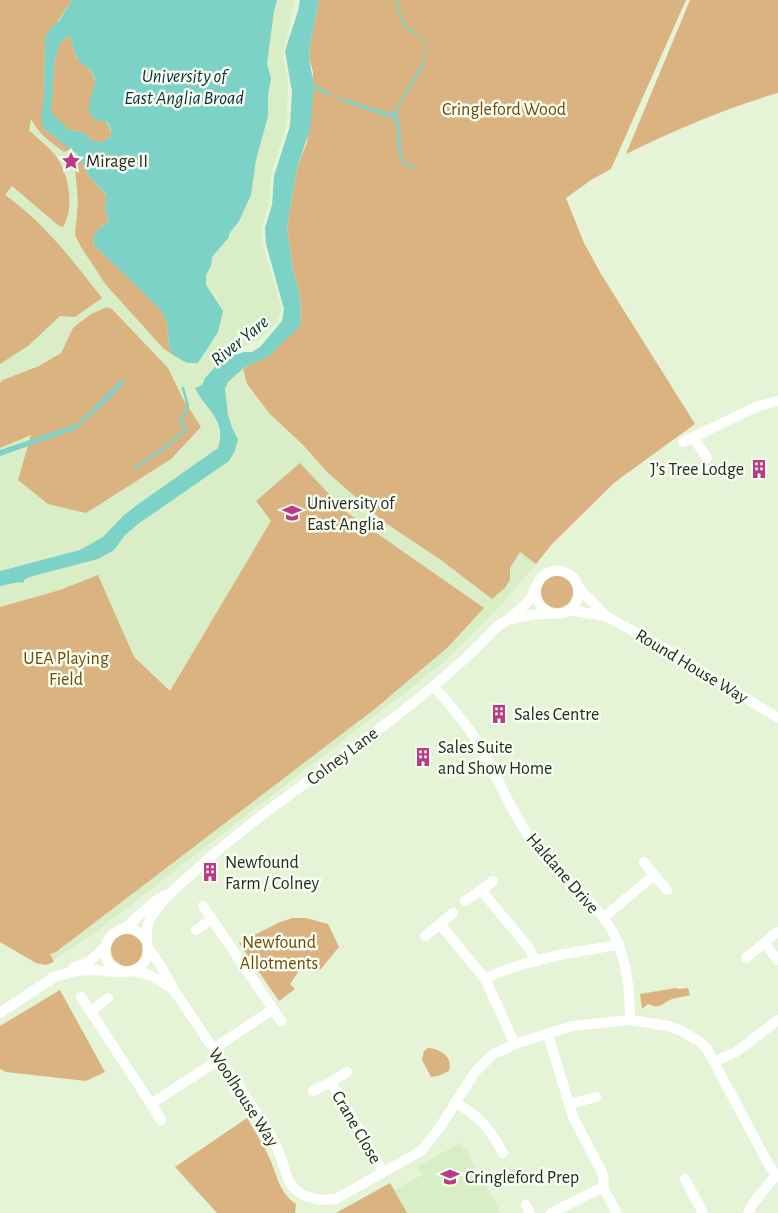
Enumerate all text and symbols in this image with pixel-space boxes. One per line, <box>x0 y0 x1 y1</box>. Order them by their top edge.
water label: University of East Anglia Broad <box>124 67 244 108</box>
park label: Cringleford Wood <box>442 101 566 119</box>
place icon: Mirage II <box>60 150 82 172</box>
place label: Mirage II <box>86 153 148 171</box>
water label: River Yare <box>208 312 272 370</box>
building icon: J’s Tree Lodge <box>748 458 770 480</box>
place label: J’s Tree Lodge <box>650 461 744 479</box>
place label: University of East Anglia <box>307 495 396 534</box>
school or university icon: University of East Anglia <box>281 502 303 524</box>
street label: Round House Way <box>632 626 751 708</box>
park label: UEA Playing Field <box>23 650 109 689</box>
building icon: Sales Centre <box>488 703 510 725</box>
place label: Sales Centre <box>514 706 599 724</box>
street label: Colney Lane <box>304 724 381 789</box>
place label: Sales Suite and Show Home <box>438 739 552 778</box>
building icon: Sales Suite and Show Home <box>412 746 434 768</box>
street label: Haldane Drive <box>523 830 602 917</box>
place label: Newfound Farm / Colney <box>225 854 320 893</box>
building icon: Newfound Farm / Colney <box>199 861 221 883</box>
park label: Newfound Allotments <box>240 934 318 973</box>
street label: Woolhouse Way <box>205 1045 282 1150</box>
street label: Crane Close <box>328 1088 384 1167</box>
school or university icon: Cringleford Prep <box>439 1166 461 1188</box>
place label: Cringleford Prep <box>465 1169 579 1187</box>

